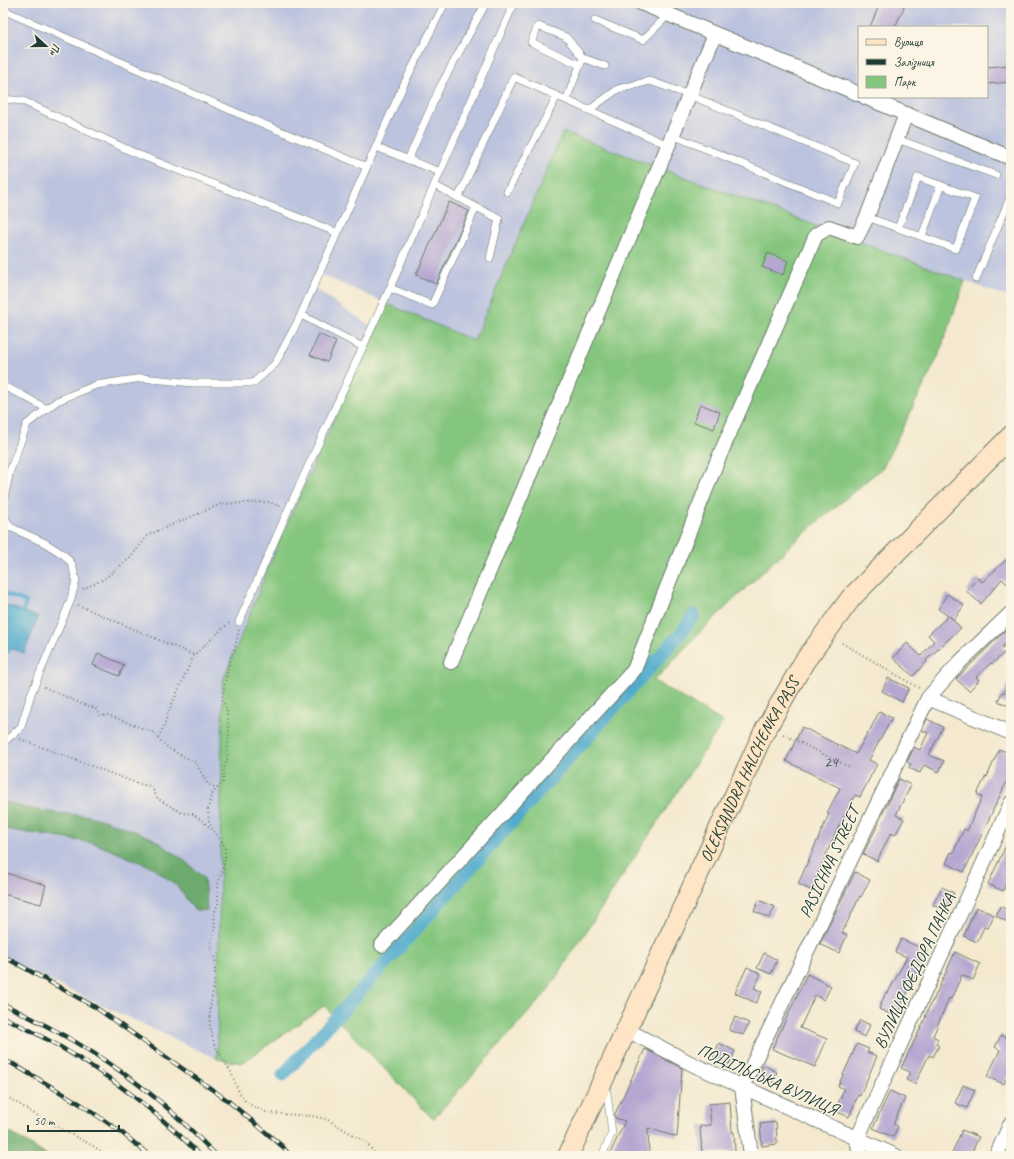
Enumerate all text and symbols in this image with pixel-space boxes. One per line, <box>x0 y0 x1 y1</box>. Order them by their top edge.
north arrow <box>26 26 66 66</box>
legend <box>858 26 988 98</box>
text: Вулиця <box>894 34 923 50</box>
text: Пн <box>46 42 64 59</box>
text: Залізниця <box>894 54 935 70</box>
text: Парк <box>894 74 917 90</box>
street label: OLEKSANDRA HALCHENKA PASS <box>695 671 806 865</box>
house number: 24 <box>824 753 839 772</box>
street label: PASICHNA STREET <box>794 799 866 921</box>
street label: ВУЛИЦЯ ФЕДОРА ПАНКА <box>869 890 960 1052</box>
street label: ПОДІЛЬСЬКА ВУЛИЦЯ <box>694 1039 844 1121</box>
scale bar <box>28 1107 119 1133</box>
text: 50 m <box>34 1113 56 1129</box>

